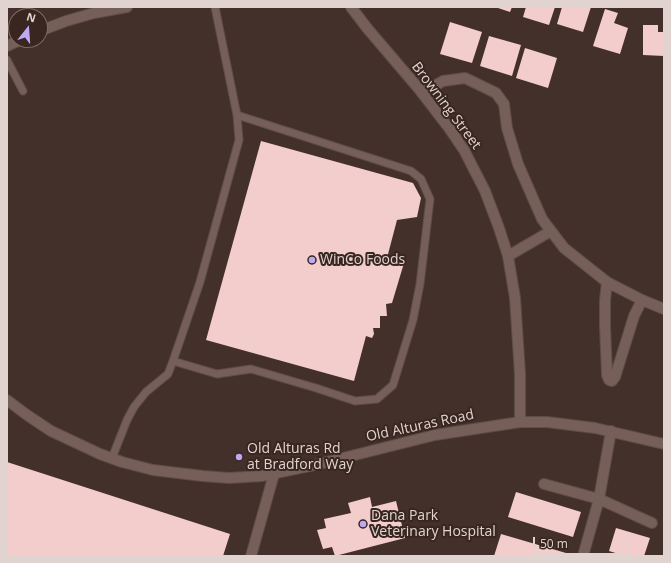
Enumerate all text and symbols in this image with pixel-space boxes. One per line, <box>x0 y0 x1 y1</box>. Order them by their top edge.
north arrow <box>8 8 48 48</box>
text: N <box>25 9 38 25</box>
street label: Browning Street <box>408 59 484 153</box>
place label: WinCo Foods <box>320 252 405 268</box>
marker: WinCo Foods <box>307 255 317 265</box>
street label: Old Alturas Road <box>365 406 475 446</box>
place label: Old Alturas Rd at Bradford Way <box>247 441 353 474</box>
marker: Old Alturas Rd at Bradford Way <box>234 452 244 462</box>
place label: Dana Park Veterinary Hospital <box>371 508 496 540</box>
marker: Dana Park Veterinary Hospital <box>358 519 368 529</box>
scale bar <box>535 529 632 555</box>
text: 50 m <box>540 535 568 552</box>

